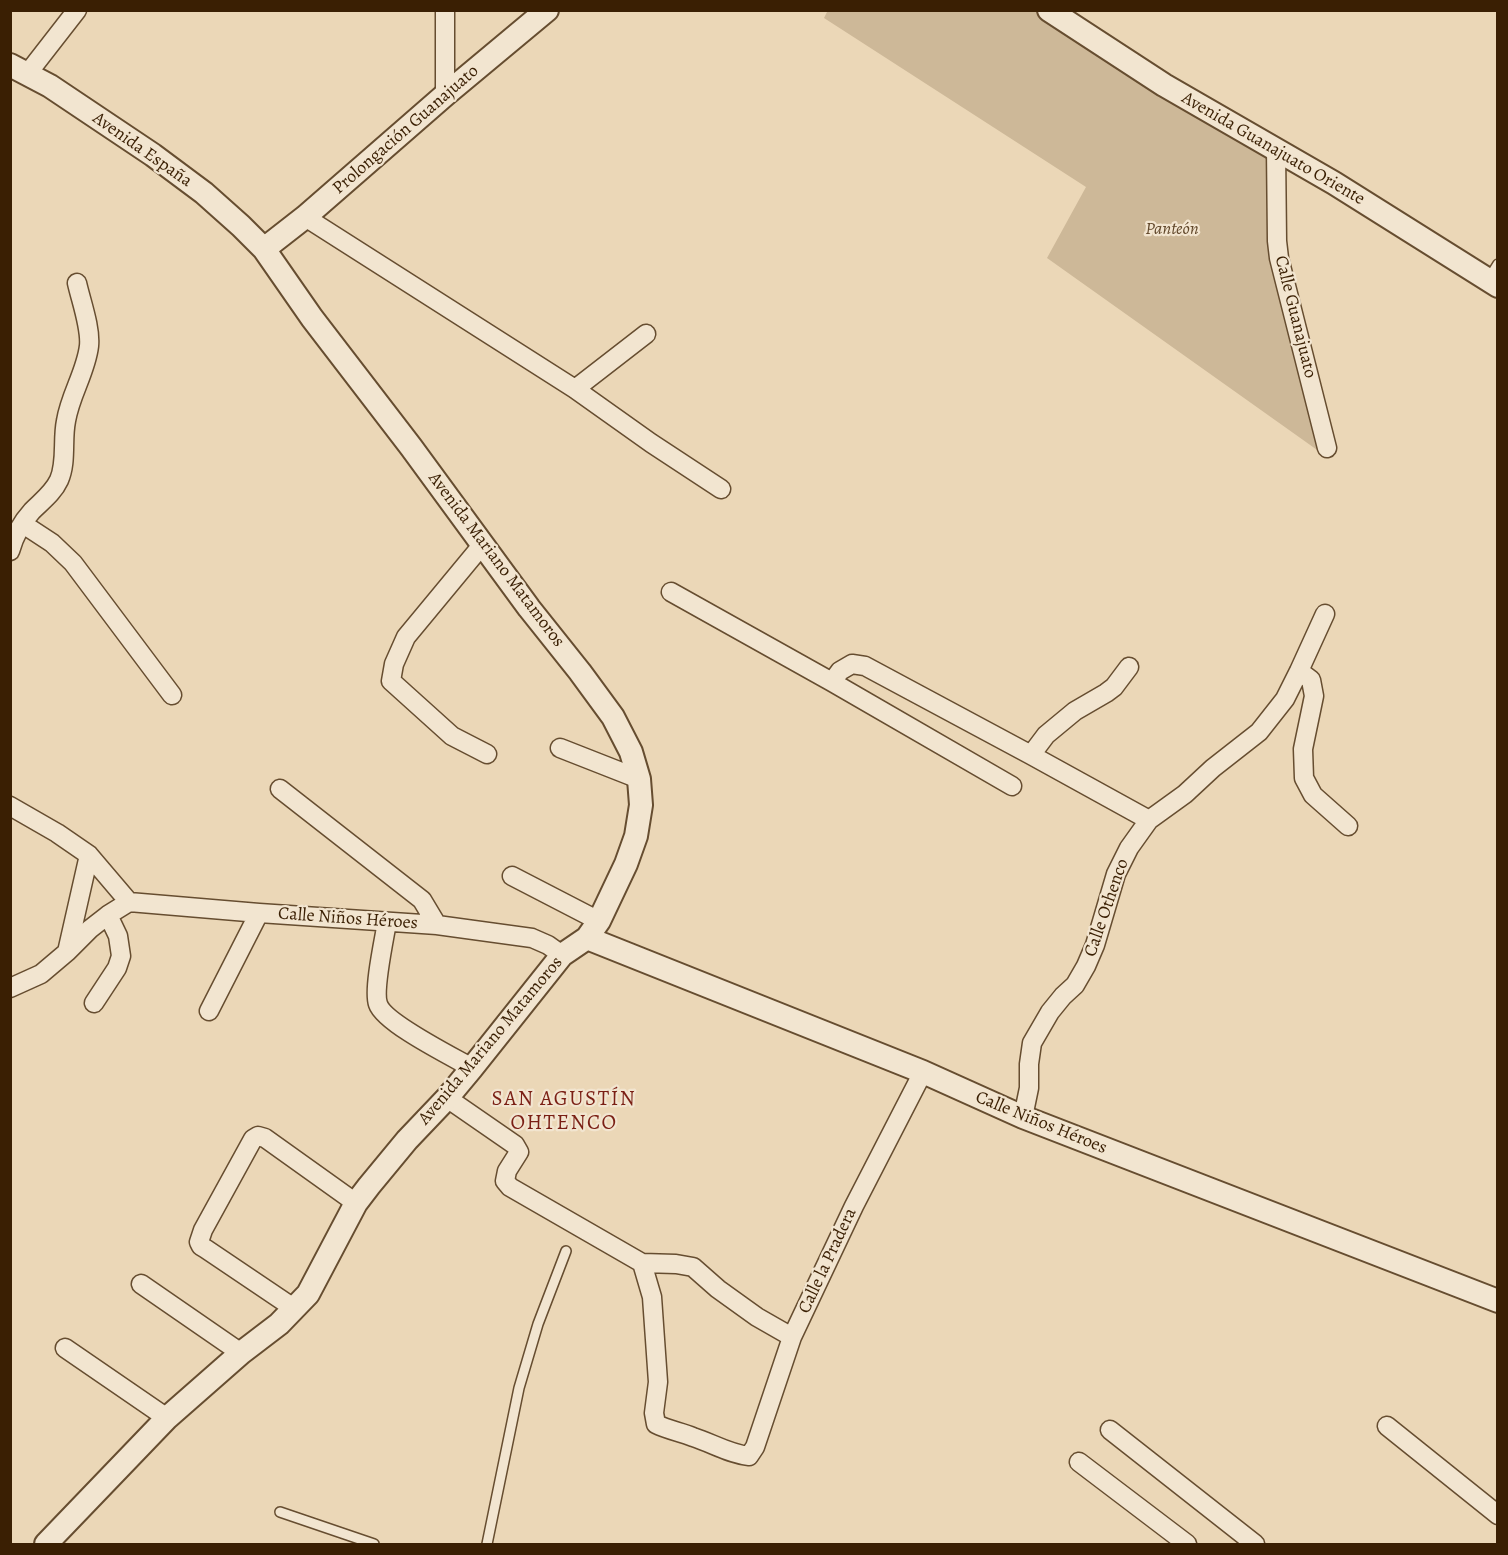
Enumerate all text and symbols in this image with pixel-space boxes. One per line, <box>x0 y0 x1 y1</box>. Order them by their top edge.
street label: Prolongación Guanajuato <box>329 61 483 199</box>
street label: Avenida Guanajuato Oriente <box>1178 88 1368 210</box>
street label: Avenida España <box>88 108 196 192</box>
park label: Panteón <box>1145 219 1199 241</box>
street label: Calle Guanajuato <box>1269 253 1321 381</box>
street label: Avenida Mariano Matamoros <box>423 468 569 652</box>
street label: Calle Othenco <box>1080 856 1134 960</box>
street label: Calle Niños Héroes <box>277 903 419 935</box>
street label: Avenida Mariano Matamoros <box>414 952 568 1130</box>
district label: SAN AGUSTÍN OHTENCO <box>492 1087 636 1137</box>
street label: Calle Niños Héroes <box>972 1087 1110 1159</box>
street label: Calle la Pradera <box>794 1205 862 1317</box>

